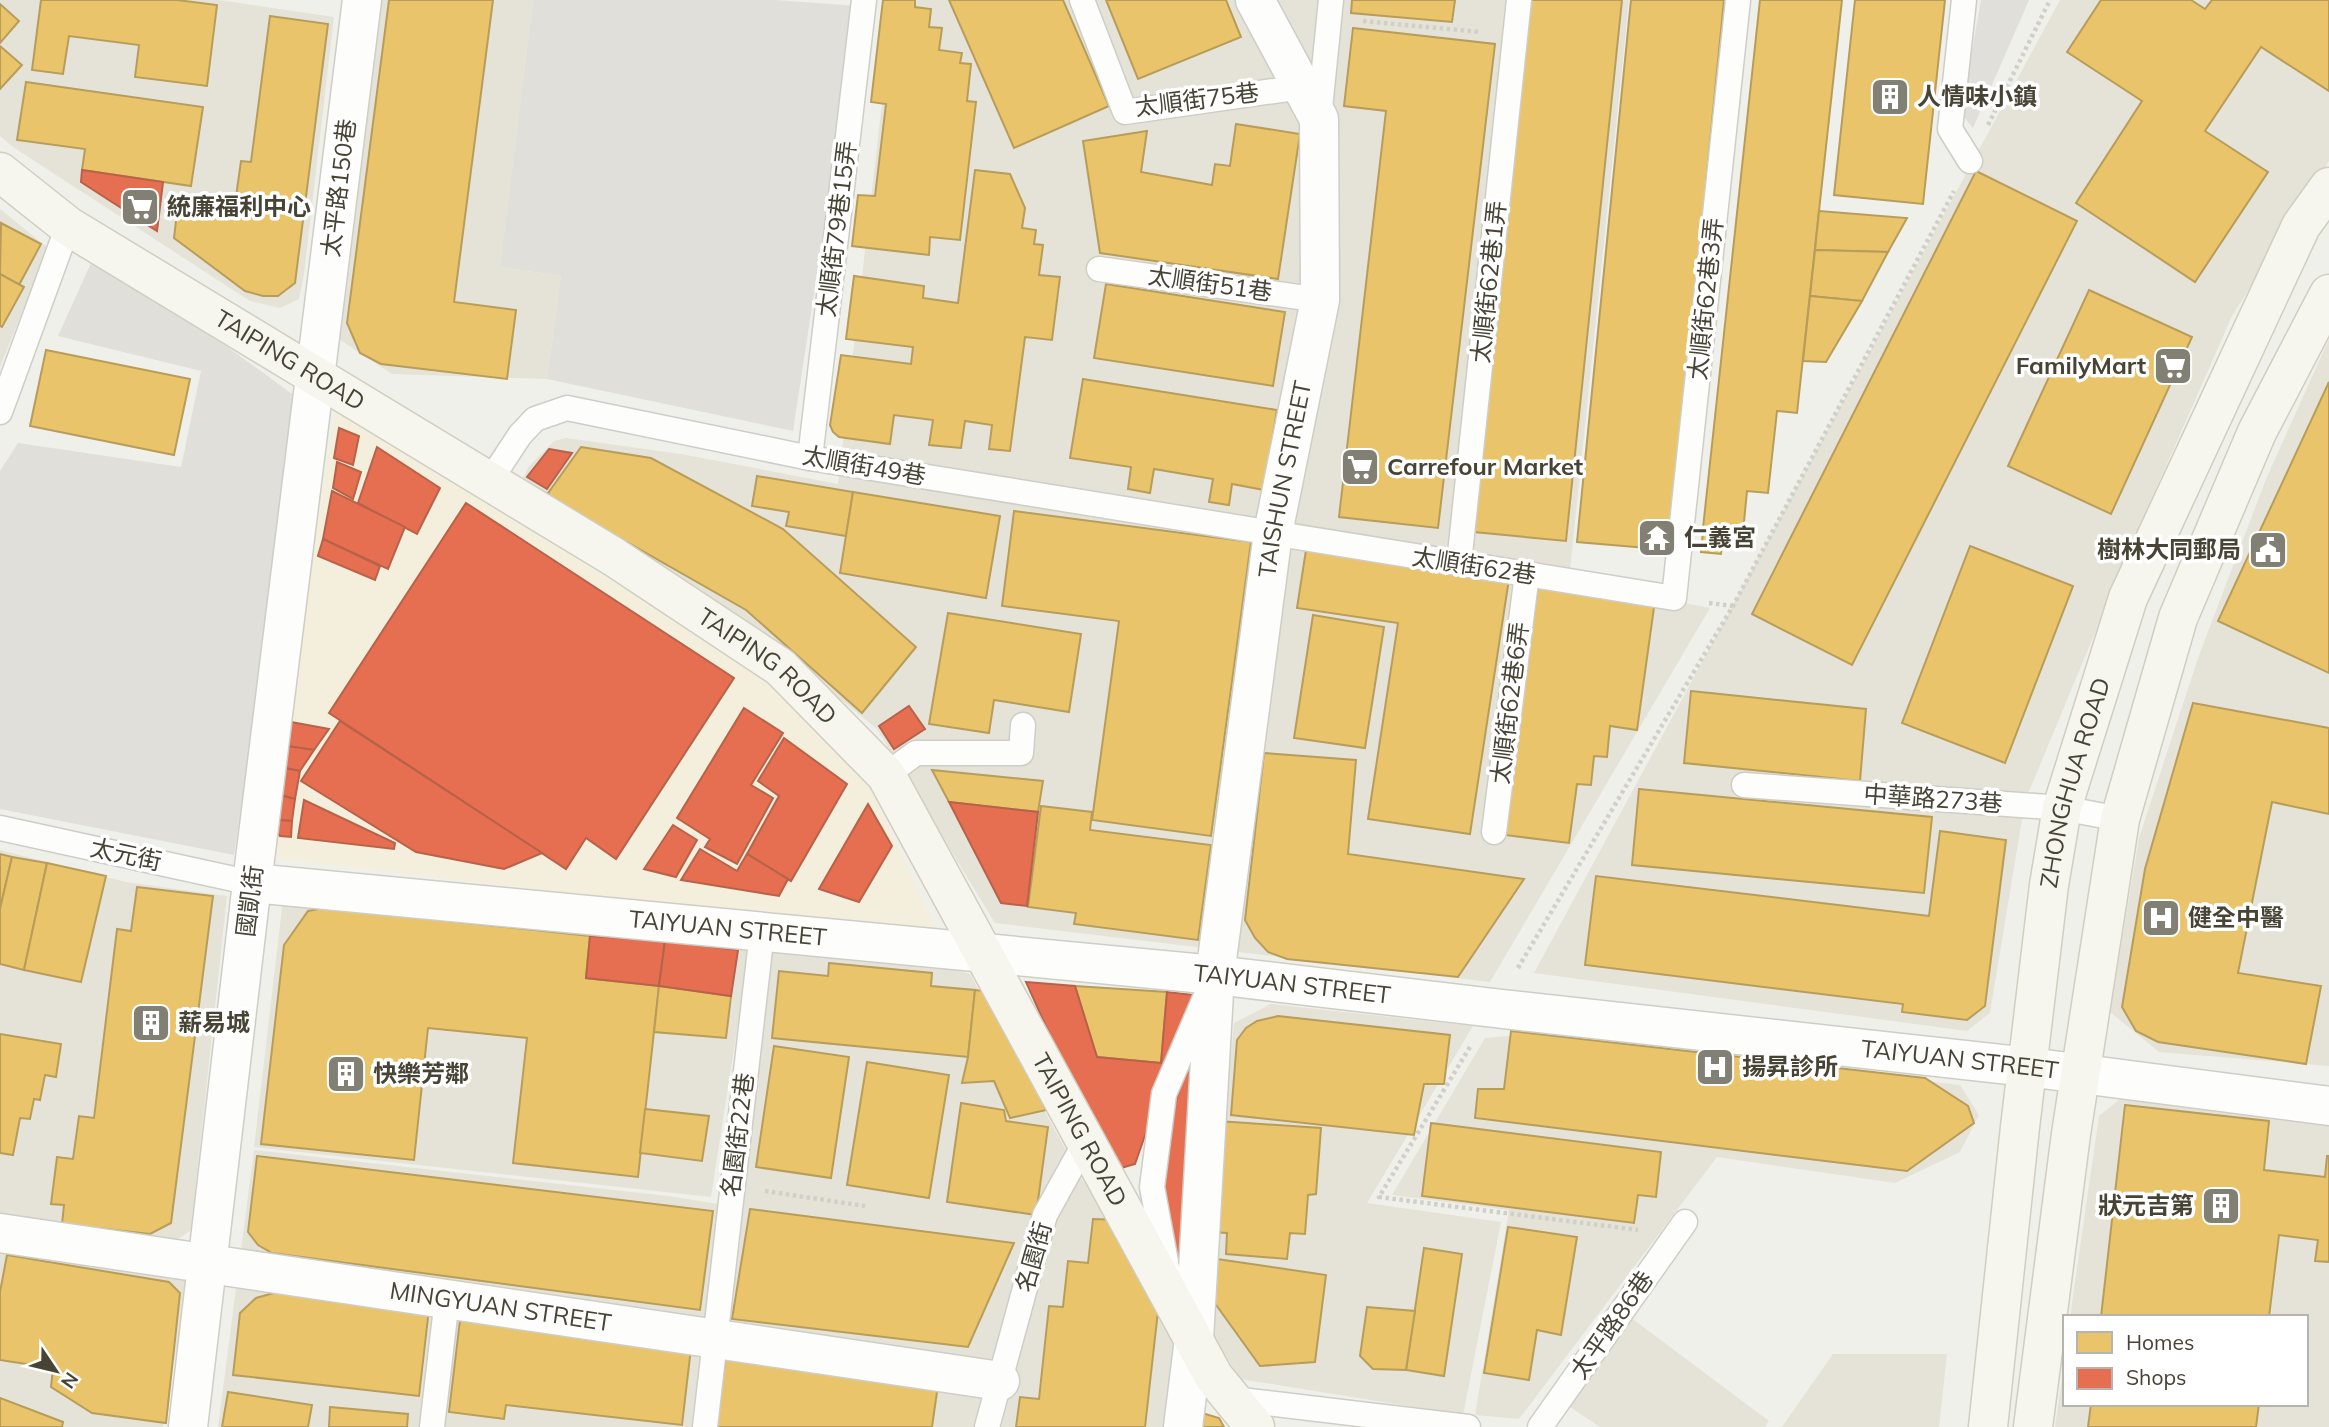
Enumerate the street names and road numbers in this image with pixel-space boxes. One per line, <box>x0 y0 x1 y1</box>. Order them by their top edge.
street label: 太順街75巷 <box>1133 77 1261 122</box>
street label: 太平路150巷 <box>315 117 361 259</box>
street label: 太順街79巷15弄 <box>810 139 862 319</box>
street label: 太順街62巷1弄 <box>1465 199 1511 365</box>
street label: 太順街62巷3弄 <box>1682 216 1728 382</box>
street label: 太順街51巷 <box>1146 259 1274 307</box>
street label: TAIPING ROAD <box>209 302 371 417</box>
street label: TAISHUN STREET <box>1251 378 1317 579</box>
street label: 太順街49巷 <box>800 439 928 491</box>
street label: 太順街62巷 <box>1410 540 1538 590</box>
street label: TAIPING ROAD <box>693 601 844 730</box>
street label: 太順街62巷6弄 <box>1484 620 1534 786</box>
street label: ZHONGHUA ROAD <box>2033 674 2116 890</box>
street label: 中華路273巷 <box>1863 778 2004 818</box>
street label: 太元街 <box>88 832 165 876</box>
street label: 國凱街 <box>230 863 268 938</box>
street label: TAIYUAN STREET <box>628 903 829 952</box>
street label: TAIYUAN STREET <box>1192 957 1393 1010</box>
street label: TAIYUAN STREET <box>1860 1033 2061 1085</box>
street label: TAIPING ROAD <box>1026 1047 1134 1211</box>
street label: 名園街22巷 <box>715 1071 760 1199</box>
street label: 名園街 <box>1009 1218 1057 1295</box>
street label: 太平路86巷 <box>1563 1265 1659 1384</box>
street label: MINGYUAN STREET <box>388 1275 614 1337</box>

